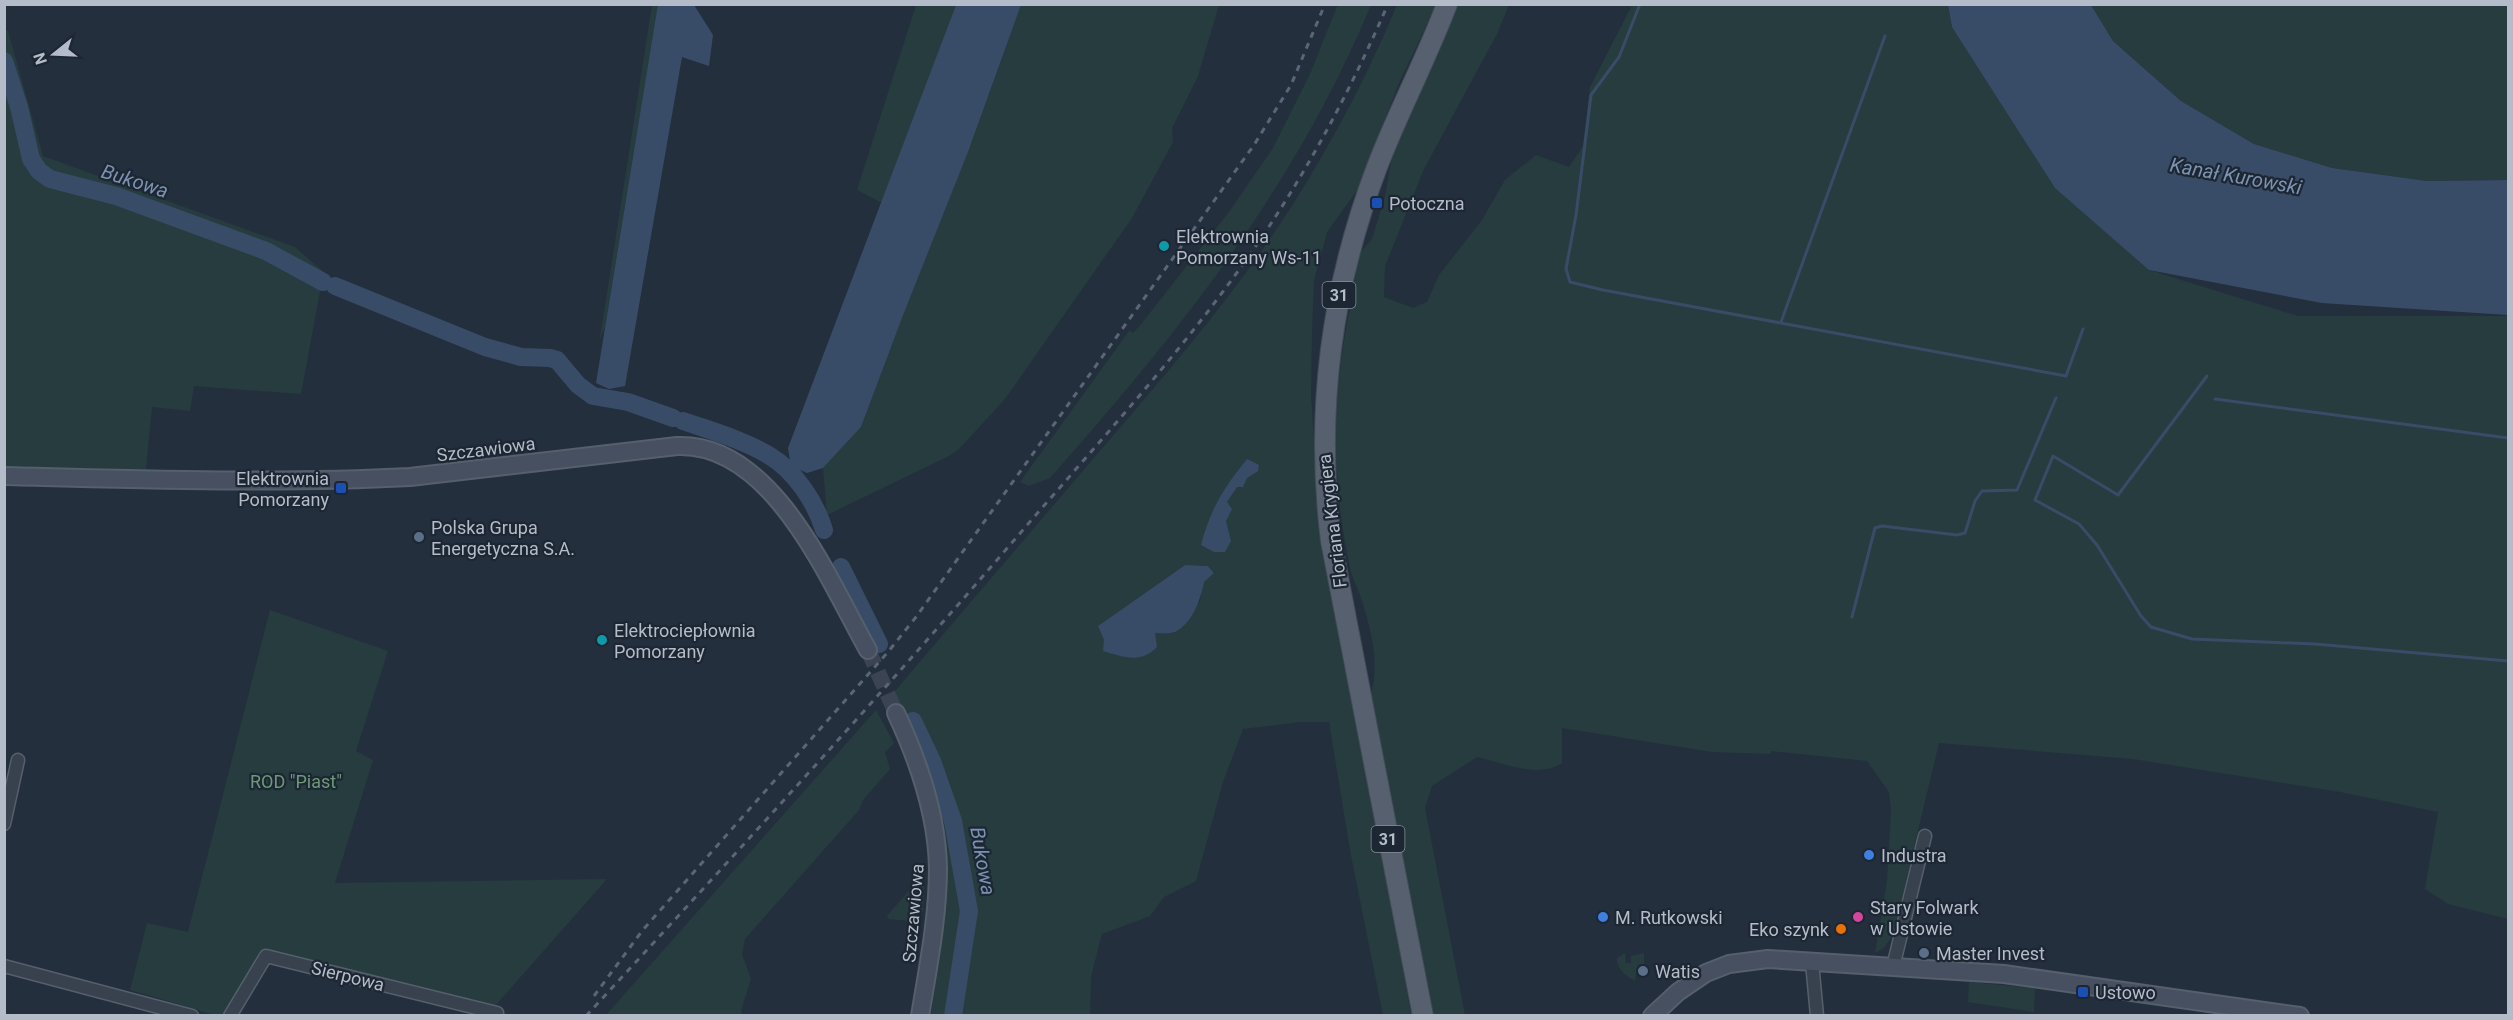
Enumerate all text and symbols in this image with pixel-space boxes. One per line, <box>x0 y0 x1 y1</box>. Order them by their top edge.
north arrow <box>24 24 84 84</box>
text: N <box>29 50 51 67</box>
water label: Kanał Kurowski <box>2168 153 2304 199</box>
water label: Bukowa <box>99 159 171 203</box>
place label: Potoczna <box>1389 193 1465 214</box>
marker: Potoczna <box>1370 196 1384 210</box>
place label: Elektrownia Pomorzany Ws-11 <box>1176 226 1322 268</box>
marker: Elektrownia Pomorzany Ws-11 <box>1157 239 1171 253</box>
road number: 31 <box>1322 282 1356 308</box>
street label: Szczawiowa <box>436 433 536 465</box>
street label: Floriana Krygiera <box>1313 453 1351 589</box>
place label: Elektrownia Pomorzany <box>236 468 329 510</box>
marker: Elektrownia Pomorzany <box>334 481 348 495</box>
place label: Polska Grupa Energetyczna S.A. <box>431 517 575 559</box>
marker: Polska Grupa Energetyczna S.A. <box>412 530 426 544</box>
place label: Elektrociepłownia Pomorzany <box>614 620 756 662</box>
marker: Elektrociepłownia Pomorzany <box>595 633 609 647</box>
park label: ROD "Piast" <box>250 771 342 792</box>
water label: Bukowa <box>965 825 1001 897</box>
road number: 31 <box>1372 826 1404 852</box>
place label: Industra <box>1881 845 1947 866</box>
marker: Industra <box>1862 848 1876 862</box>
street label: Szczawiowa <box>898 863 928 963</box>
place label: Stary Folwark w Ustowie <box>1870 897 1979 939</box>
place label: M. Rutkowski <box>1615 907 1723 928</box>
marker: M. Rutkowski <box>1596 910 1610 924</box>
marker: Stary Folwark w Ustowie <box>1851 910 1865 924</box>
place label: Eko szynk <box>1749 919 1830 940</box>
marker: Eko szynk <box>1834 922 1848 936</box>
place label: Master Invest <box>1936 943 2045 964</box>
marker: Master Invest <box>1917 946 1931 960</box>
street label: Sierpowa <box>309 957 387 995</box>
place label: Watis <box>1655 961 1700 982</box>
marker: Watis <box>1636 964 1650 978</box>
place label: Ustowo <box>2095 982 2156 1003</box>
marker: Ustowo <box>2076 985 2090 999</box>

